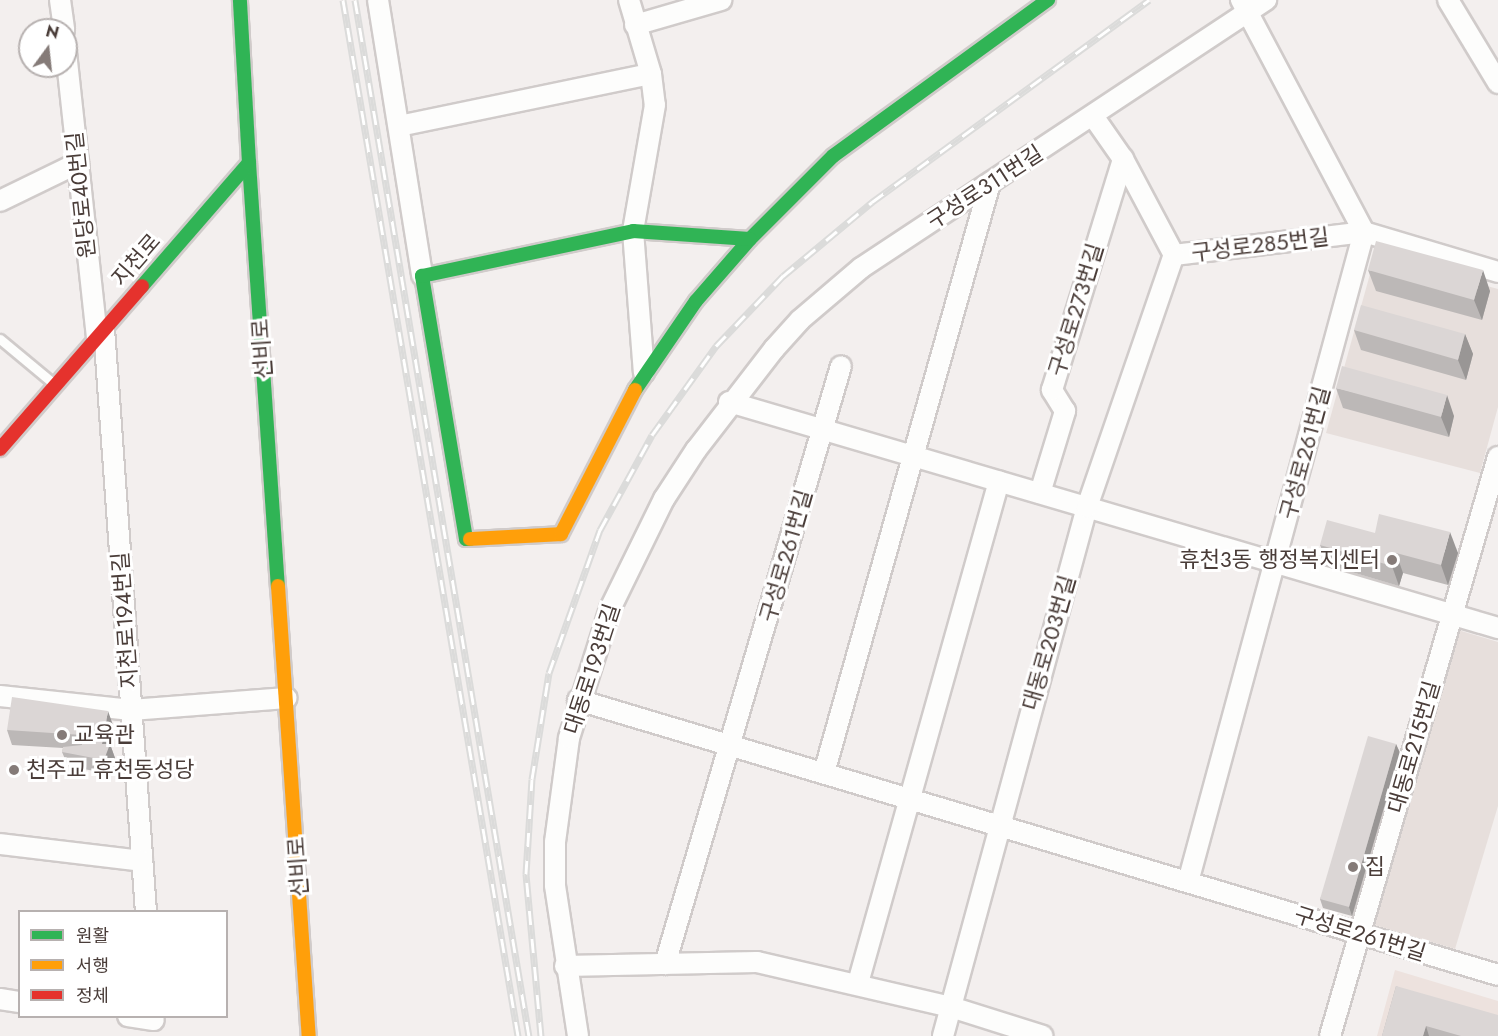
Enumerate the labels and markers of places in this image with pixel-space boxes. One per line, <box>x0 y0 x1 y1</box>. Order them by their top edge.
place label: 휴천3동 행정복지센터 <box>1179 547 1380 573</box>
marker: 휴천3동 행정복지센터 <box>1385 553 1399 567</box>
place label: 교육관 <box>74 722 135 748</box>
marker: 교육관 <box>55 728 69 742</box>
place label: 천주교 휴천동성당 <box>26 757 195 783</box>
marker: 천주교 휴천동성당 <box>7 763 21 777</box>
place label: 집 <box>1365 854 1385 880</box>
marker: 집 <box>1346 860 1360 874</box>

